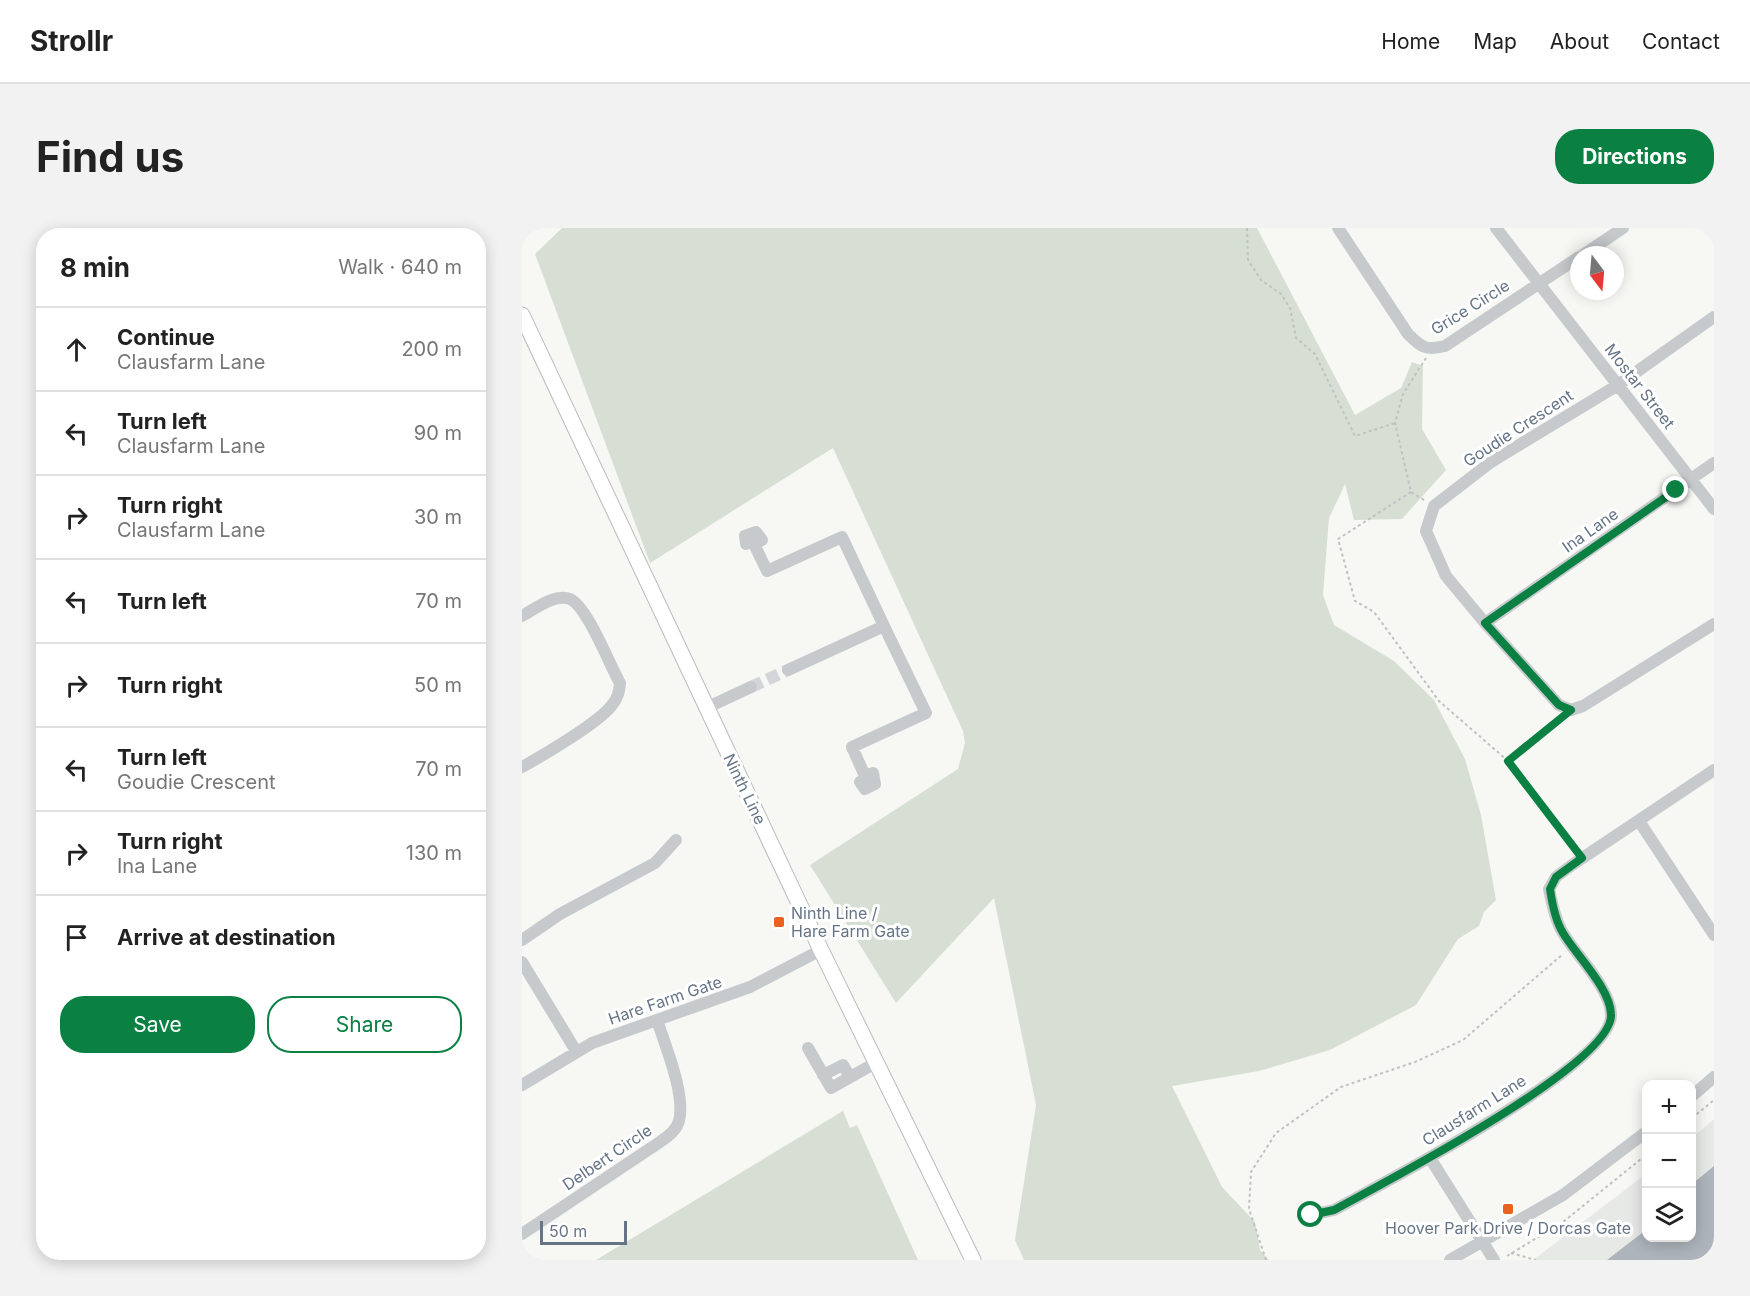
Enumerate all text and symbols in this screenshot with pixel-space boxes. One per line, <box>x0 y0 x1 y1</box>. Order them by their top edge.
text: Strollr <box>30 24 113 58</box>
text: Home <box>1381 29 1440 54</box>
text: Map <box>1473 29 1517 54</box>
text: About <box>1550 29 1609 54</box>
text: Contact <box>1642 29 1720 54</box>
button: Directions <box>1555 129 1714 184</box>
text: Find us <box>36 131 184 182</box>
north arrow <box>1570 246 1624 300</box>
text: 8 min <box>60 252 130 283</box>
text: Walk · 640 m <box>338 255 462 279</box>
street label: Grice Circle <box>1427 275 1513 339</box>
text: Continue <box>117 324 215 350</box>
icon: ahead <box>60 333 93 366</box>
text: 200 m <box>401 337 462 361</box>
street label: Mostar Street <box>1601 339 1679 433</box>
text: Clausfarm Lane <box>117 350 265 374</box>
street label: Goudie Crescent <box>1459 385 1577 471</box>
text: Turn left <box>117 408 207 434</box>
icon: left <box>60 417 93 450</box>
text: 90 m <box>414 421 462 445</box>
text: Clausfarm Lane <box>117 434 265 458</box>
route end <box>1662 476 1688 502</box>
text: Turn right <box>117 492 223 518</box>
icon: right <box>60 501 93 534</box>
street label: Ina Lane <box>1558 503 1622 557</box>
text: 30 m <box>414 505 462 529</box>
text: Clausfarm Lane <box>117 518 265 542</box>
icon: left <box>60 585 93 618</box>
text: Turn left <box>117 588 207 614</box>
text: 70 m <box>415 589 462 613</box>
icon: right <box>60 669 93 702</box>
text: Turn right <box>117 672 223 698</box>
text: 50 m <box>414 673 462 697</box>
text: Turn left <box>117 744 207 770</box>
street label: Ninth Line <box>719 750 771 828</box>
icon: left <box>60 753 93 786</box>
text: 70 m <box>415 757 462 781</box>
text: Goudie Crescent <box>117 770 276 794</box>
text: Turn right <box>117 828 223 854</box>
icon: right <box>60 837 93 870</box>
text: 130 m <box>406 841 462 865</box>
text: Ina Lane <box>117 854 197 878</box>
place label: Ninth Line / Hare Farm Gate <box>791 903 910 941</box>
marker: Ninth Line / Hare Farm Gate <box>772 915 786 929</box>
icon: arrive <box>60 921 93 954</box>
text: Arrive at destination <box>117 924 336 950</box>
street label: Hare Farm Gate <box>606 971 724 1029</box>
button: Save <box>60 996 255 1053</box>
button: Share <box>267 996 462 1053</box>
street label: Clausfarm Lane <box>1418 1070 1530 1150</box>
map controls <box>1642 1080 1696 1242</box>
button: + <box>1642 1080 1696 1134</box>
street label: Delbert Circle <box>558 1120 656 1194</box>
button: − <box>1642 1134 1696 1188</box>
button: layers <box>1642 1188 1696 1242</box>
route start <box>1297 1201 1323 1227</box>
marker: Hoover Park Drive / Dorcas Gate <box>1501 1202 1515 1216</box>
scale bar <box>540 1218 627 1246</box>
place label: Hoover Park Drive / Dorcas Gate <box>1385 1218 1631 1238</box>
text: 50 m <box>549 1221 587 1241</box>

